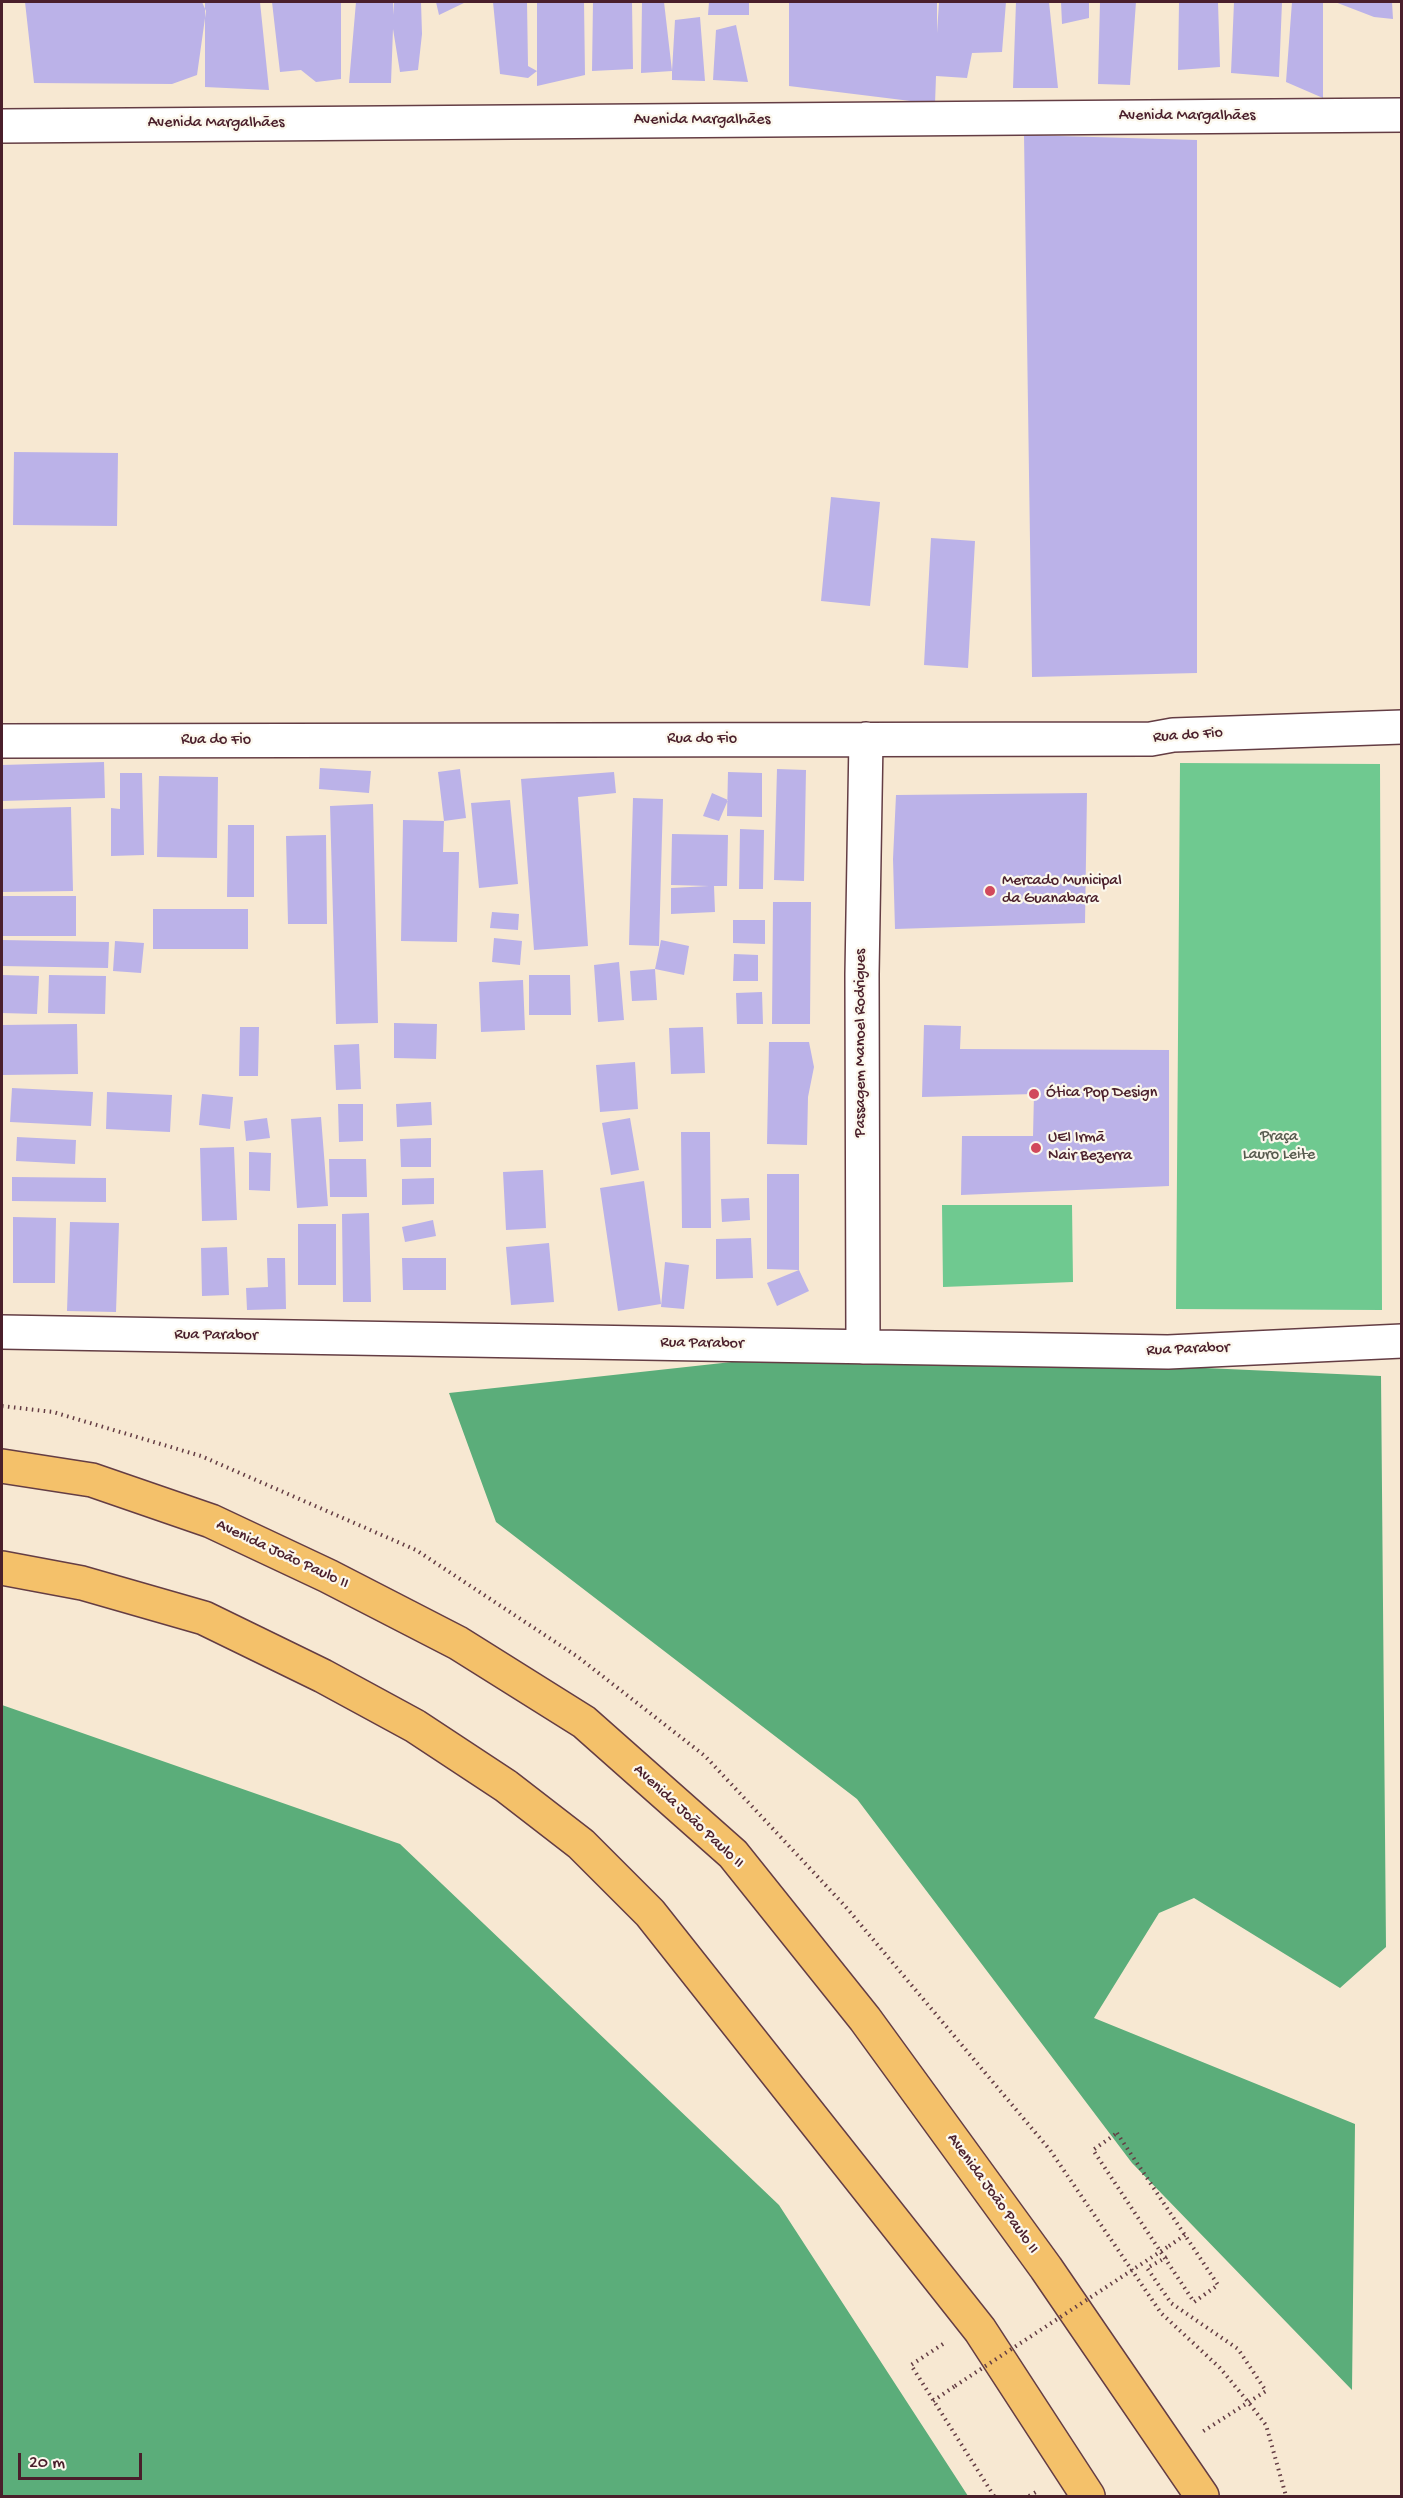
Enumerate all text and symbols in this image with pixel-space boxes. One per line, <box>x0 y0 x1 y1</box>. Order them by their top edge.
street label: Avenida Margalhães <box>1119 107 1255 127</box>
street label: Avenida Margalhães <box>634 111 770 131</box>
street label: Avenida Margalhães <box>148 114 284 134</box>
street label: Rua do Fio <box>1152 724 1224 748</box>
street label: Rua do Fio <box>667 730 737 750</box>
street label: Rua do Fio <box>181 731 251 751</box>
place label: Mercado Municipal da Guanabara <box>1002 872 1122 910</box>
marker: Mercado Municipal da Guanabara <box>983 884 997 898</box>
street label: Passagem Manoel Rodrigues <box>852 949 872 1137</box>
place label: Ótica Pop Design <box>1046 1084 1157 1104</box>
marker: Ótica Pop Design <box>1027 1087 1041 1101</box>
park label: Praça Lauro Leite <box>1243 1128 1315 1166</box>
place label: UEI Irmã Nair Bezerra <box>1048 1129 1132 1167</box>
marker: UEI Irmã Nair Bezerra <box>1029 1141 1043 1155</box>
street label: Rua Parabor <box>174 1326 258 1346</box>
street label: Rua Parabor <box>660 1334 744 1354</box>
street label: Rua Parabor <box>1146 1339 1230 1361</box>
street label: Avenida João Paulo II <box>213 1516 351 1594</box>
street label: Avenida João Paulo II <box>629 1761 747 1873</box>
street label: Avenida João Paulo II <box>942 2130 1042 2258</box>
scale bar <box>21 2441 146 2479</box>
text: 20 m <box>29 2453 65 2474</box>

